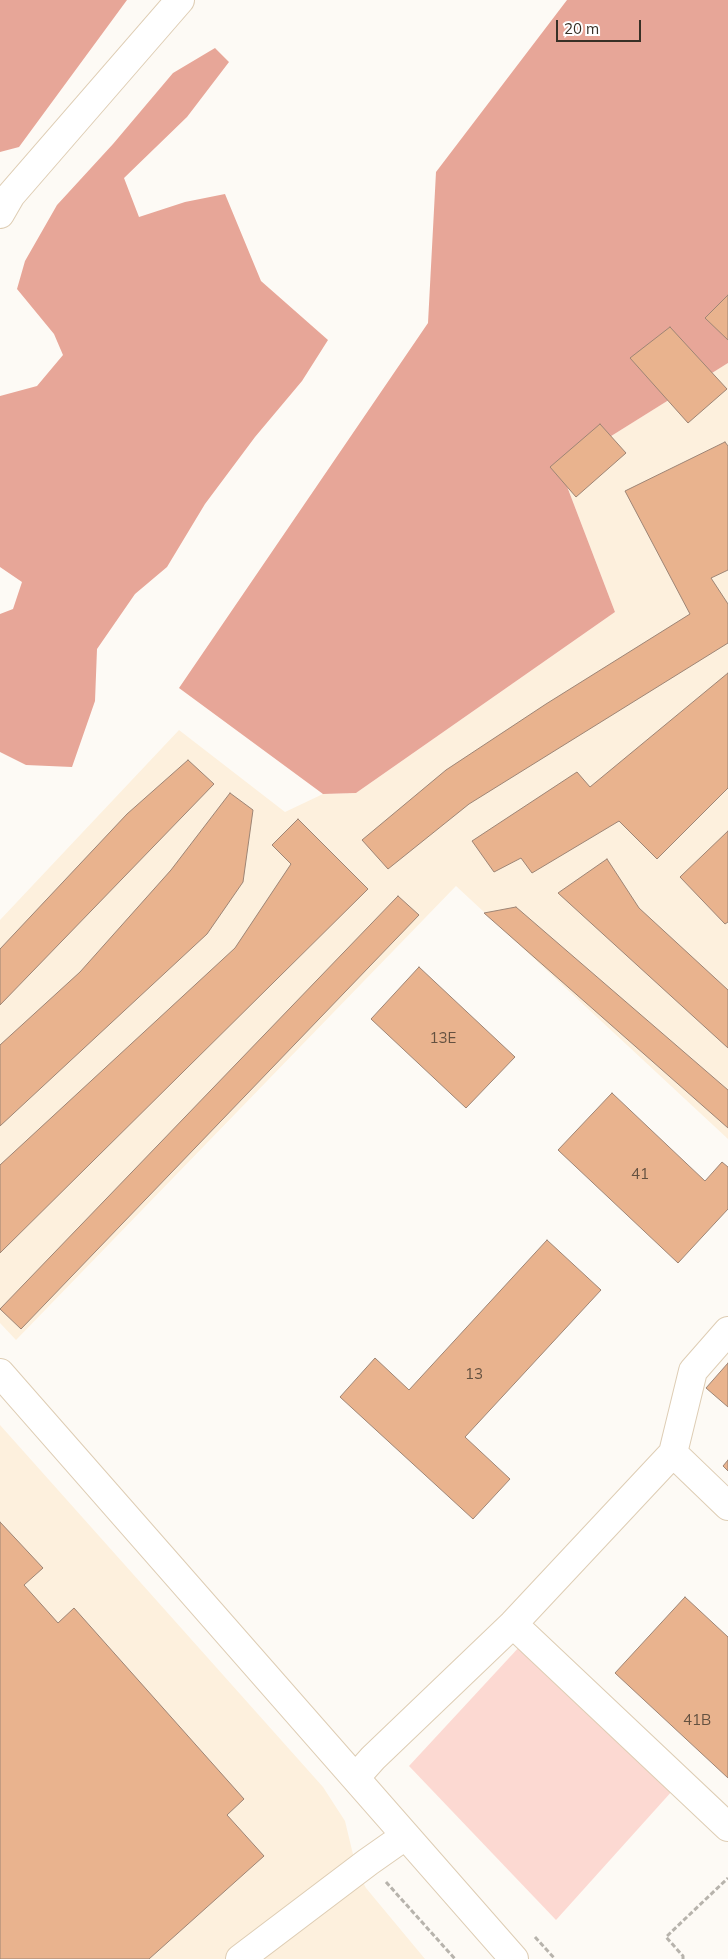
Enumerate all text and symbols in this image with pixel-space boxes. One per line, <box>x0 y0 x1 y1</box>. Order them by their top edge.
scale bar <box>558 10 643 42</box>
text: 20 m <box>564 19 599 38</box>
house number: 13Е <box>430 1029 456 1047</box>
house number: 41 <box>631 1165 649 1183</box>
house number: 13 <box>465 1365 483 1383</box>
house number: 41В <box>683 1711 711 1729</box>

